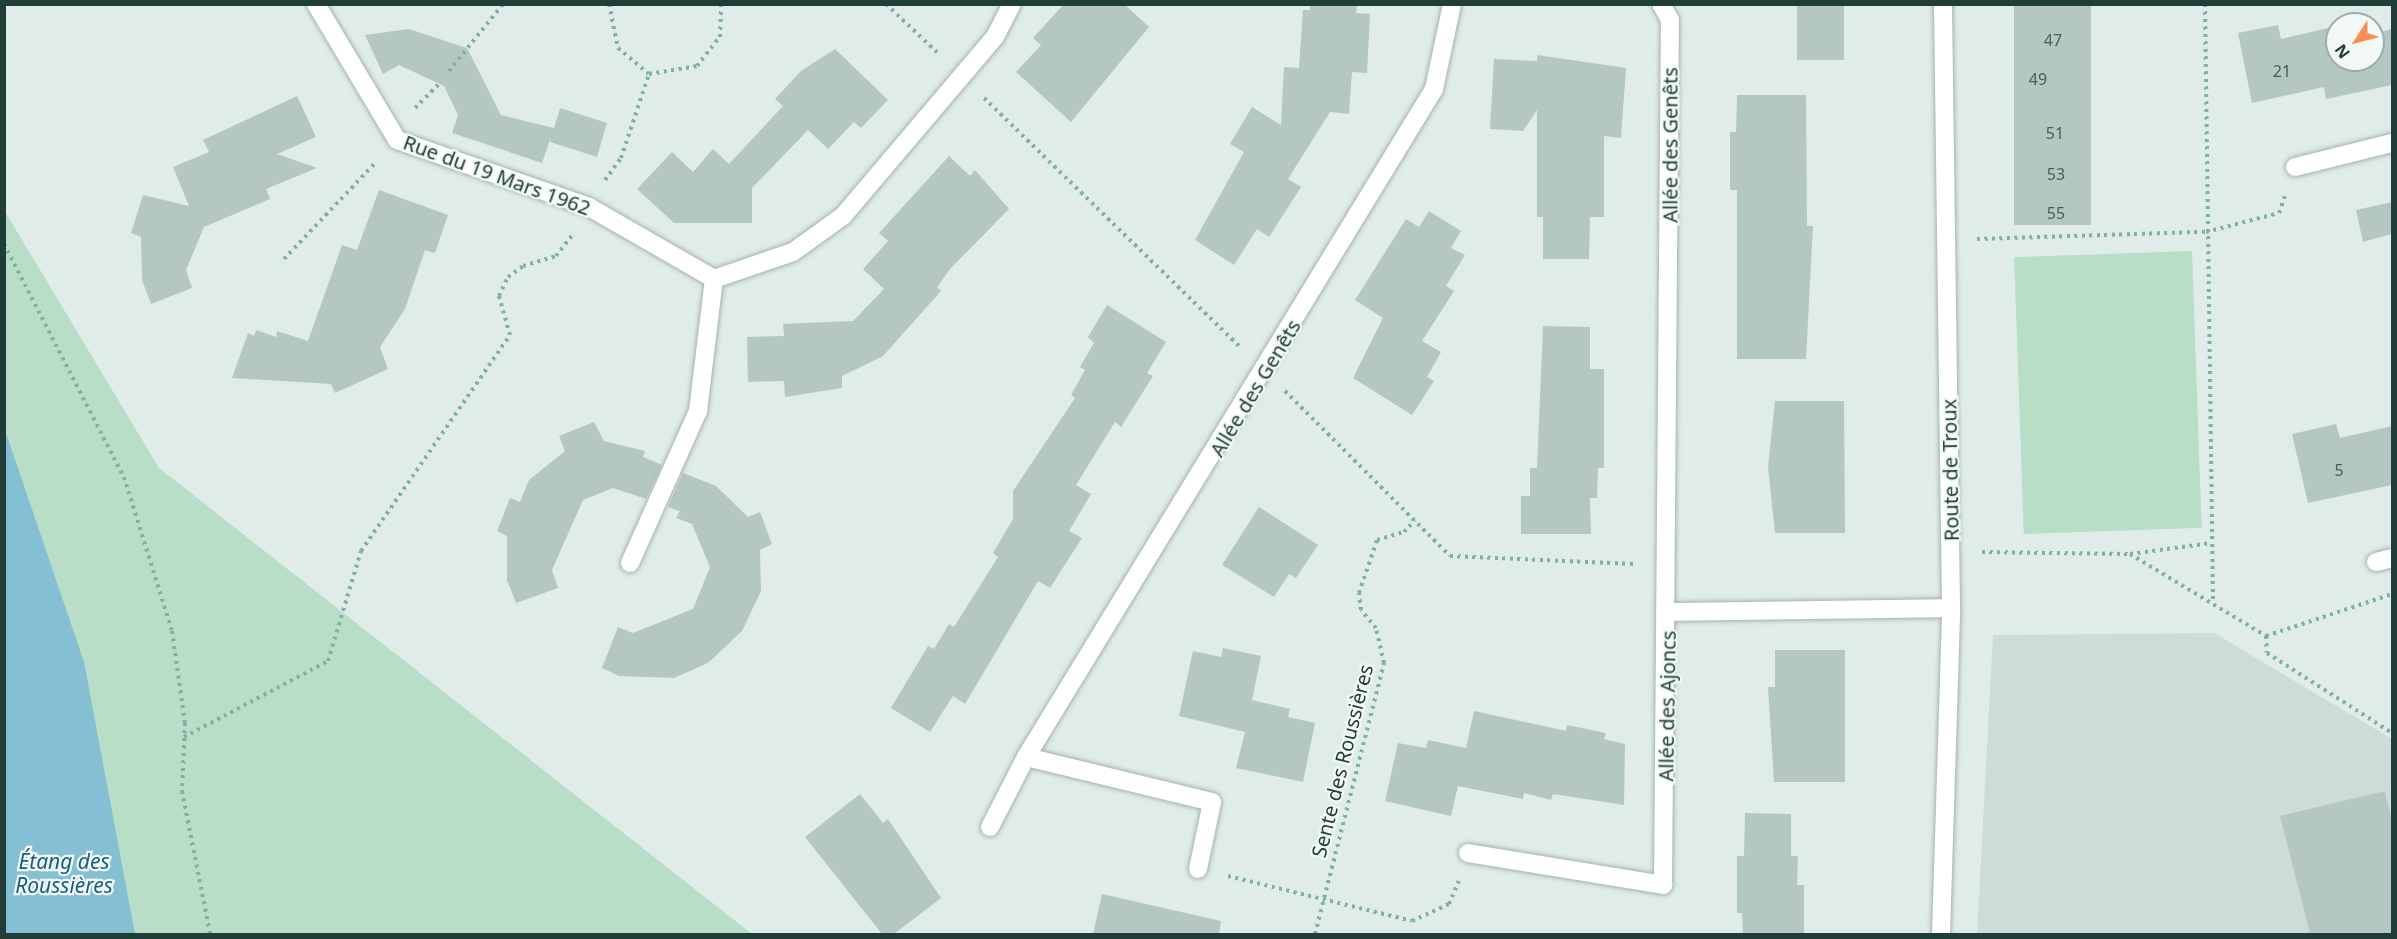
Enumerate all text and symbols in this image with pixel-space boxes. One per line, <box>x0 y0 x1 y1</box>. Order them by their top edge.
north arrow <box>2325 12 2385 72</box>
house number: 47 <box>2044 30 2062 50</box>
text: N <box>2329 40 2355 63</box>
house number: 21 <box>2273 61 2291 81</box>
street label: Allée des Genêts <box>1658 67 1682 223</box>
house number: 49 <box>2029 69 2047 89</box>
house number: 51 <box>2046 123 2064 143</box>
street label: Rue du 19 Mars 1962 <box>400 130 594 220</box>
house number: 53 <box>2047 164 2065 184</box>
house number: 55 <box>2047 203 2065 223</box>
street label: Allée des Genêts <box>1205 315 1305 461</box>
street label: Route de Troux <box>1937 399 1963 541</box>
house number: 5 <box>2334 460 2344 480</box>
street label: Allée des Ajoncs <box>1654 630 1680 782</box>
street label: Sente des Roussières <box>1306 662 1378 860</box>
water label: Étang des Roussières <box>15 848 113 898</box>

